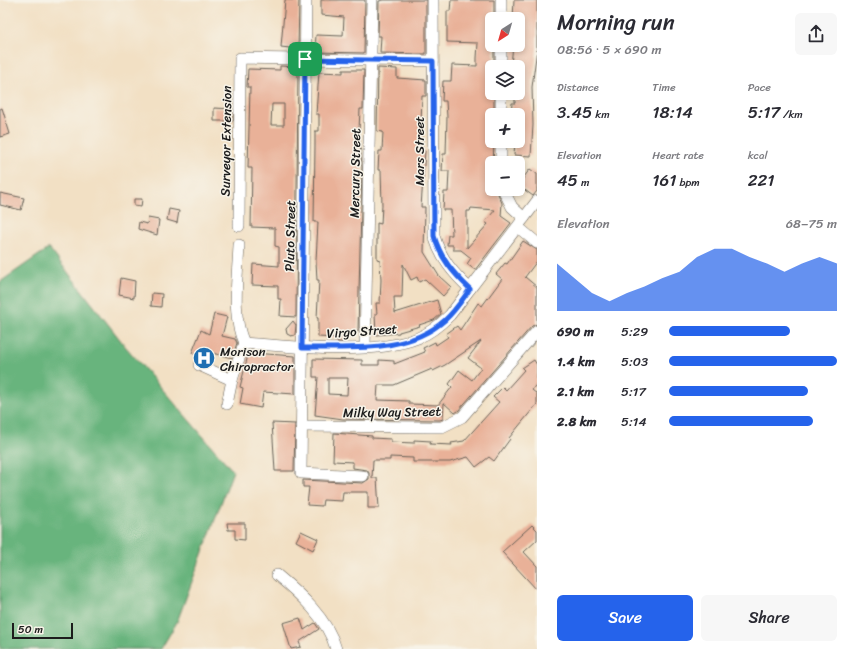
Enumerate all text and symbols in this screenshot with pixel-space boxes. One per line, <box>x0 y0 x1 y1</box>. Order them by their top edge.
text: Morning run <box>557 3 675 42</box>
north arrow <box>485 12 525 52</box>
map controls <box>485 12 525 196</box>
button: share <box>795 13 837 55</box>
text: 08:56 · 5 × 690 m <box>557 38 661 61</box>
pin <box>288 42 322 76</box>
icon: arrive <box>294 48 316 70</box>
button: layers <box>485 60 525 100</box>
text: Distance <box>557 78 599 97</box>
text: Time <box>652 78 676 97</box>
text: Pace <box>748 78 771 97</box>
street label: Surveyor Extension <box>214 85 238 197</box>
text: 3.45 <box>557 97 592 127</box>
text: 18:14 <box>652 97 693 127</box>
text: 5:17 <box>748 97 780 127</box>
text: km <box>592 105 610 124</box>
text: /km <box>780 105 803 124</box>
button: + <box>485 108 525 148</box>
street label: Mars Street <box>408 116 431 186</box>
street label: Mercury Street <box>343 128 367 218</box>
text: Elevation <box>557 146 602 165</box>
text: Heart rate <box>652 146 704 165</box>
text: kcal <box>748 146 768 165</box>
button: − <box>485 156 525 196</box>
text: 45 <box>557 165 578 195</box>
text: 161 <box>652 165 677 195</box>
text: 221 <box>748 165 775 195</box>
text: m <box>578 173 589 192</box>
text: bpm <box>677 173 700 192</box>
street label: Pluto Street <box>278 200 302 272</box>
text: Elevation <box>557 212 610 235</box>
text: 68–75 m <box>786 212 837 235</box>
street label: Virgo Street <box>326 317 398 345</box>
text: 690 m <box>557 320 594 343</box>
text: 5:29 <box>621 320 648 343</box>
place label: Morison Chiropractor <box>220 340 293 378</box>
hospital icon: Morison Chiropractor <box>191 345 217 371</box>
text: 1.4 km <box>557 350 595 373</box>
text: 5:03 <box>621 350 648 373</box>
text: 2.1 km <box>557 380 594 403</box>
text: 5:17 <box>621 380 646 403</box>
street label: Milky Way Street <box>343 400 442 424</box>
text: 2.8 km <box>557 410 597 433</box>
text: 5:14 <box>621 410 647 433</box>
button: Save <box>557 595 693 641</box>
button: Share <box>701 595 837 641</box>
text: 50 m <box>18 620 43 639</box>
scale bar <box>12 621 73 640</box>

